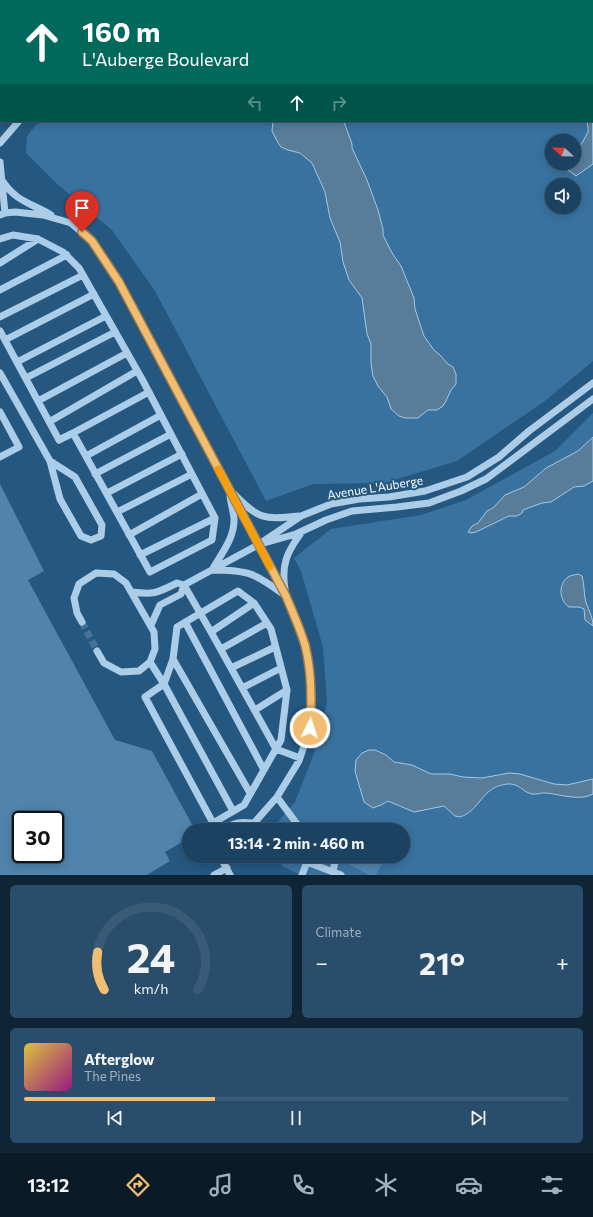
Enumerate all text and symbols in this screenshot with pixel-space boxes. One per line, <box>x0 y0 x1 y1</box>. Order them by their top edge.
text: 160 m <box>82 14 160 48</box>
icon: ahead <box>16 16 68 68</box>
text: L'Auberge Boulevard <box>82 48 249 70</box>
icon: left <box>244 92 266 114</box>
icon: ahead <box>286 92 308 114</box>
icon: right <box>328 92 350 114</box>
north arrow <box>545 134 581 170</box>
map controls <box>545 134 581 214</box>
button: sound <box>545 178 581 214</box>
pin <box>65 191 99 232</box>
icon: arrive <box>71 197 93 219</box>
street label: Avenue L'Auberge <box>326 473 424 501</box>
position arrow <box>289 707 331 749</box>
speed limit sign: 30 <box>12 811 64 863</box>
text: 13:14 · 2 min · 460 m <box>228 834 364 852</box>
text: Climate <box>316 924 361 940</box>
text: 24 <box>126 930 175 981</box>
text: 21° <box>419 944 465 981</box>
text: − <box>316 949 328 976</box>
text: + <box>556 949 569 976</box>
text: km/h <box>133 978 168 996</box>
text: Afterglow <box>84 1050 154 1068</box>
text: The Pines <box>84 1068 141 1084</box>
icon: previous <box>104 1107 126 1129</box>
icon: pause <box>285 1107 307 1129</box>
icon: next <box>467 1107 489 1129</box>
icon: directions <box>124 1171 152 1199</box>
icon: music <box>207 1171 235 1199</box>
icon: phone <box>289 1171 317 1199</box>
icon: climate <box>372 1171 400 1199</box>
icon: car <box>455 1171 483 1199</box>
icon: filters <box>538 1171 566 1199</box>
text: 13:12 <box>27 1174 69 1196</box>

